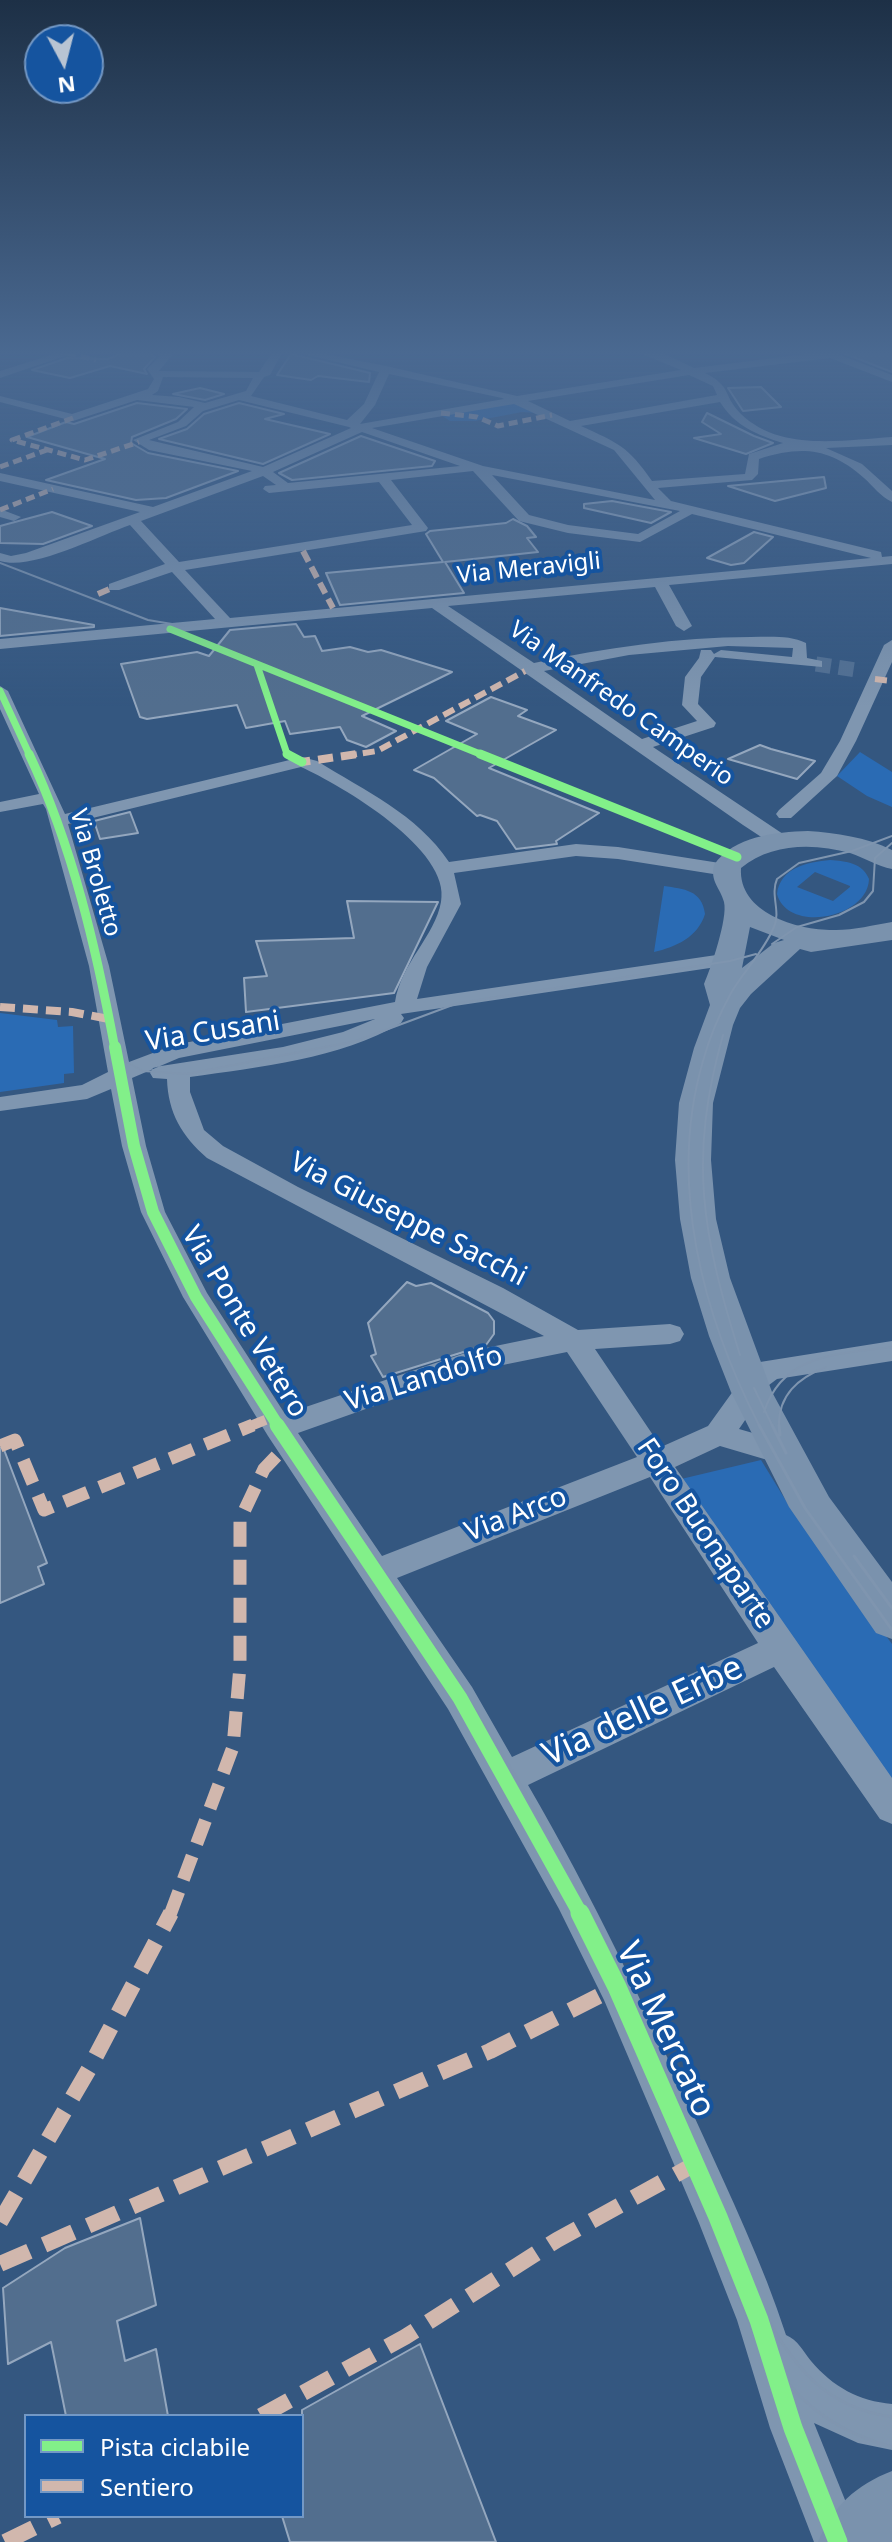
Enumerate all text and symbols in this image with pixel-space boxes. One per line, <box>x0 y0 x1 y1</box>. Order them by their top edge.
north arrow <box>24 24 104 104</box>
text: N <box>56 70 77 102</box>
street label: Via Meravigli <box>456 547 602 591</box>
street label: Via Manfredo Camperio <box>503 616 739 792</box>
street label: Via Broletto <box>63 806 127 940</box>
street label: Via Cusani <box>143 1005 283 1059</box>
street label: Via Giuseppe Sacchi <box>284 1146 532 1294</box>
street label: Via Ponte Vetero <box>174 1220 314 1424</box>
street label: Via Landolfo <box>341 1339 507 1419</box>
street label: Foro Buonaparte <box>629 1432 781 1636</box>
street label: Via Arco <box>460 1480 572 1550</box>
street label: Via delle Erbe <box>537 1648 749 1776</box>
street label: Via Mercato <box>607 1936 723 2124</box>
legend <box>24 2414 304 2518</box>
text: Pista ciclabile <box>100 2430 250 2463</box>
text: Sentiero <box>100 2470 194 2503</box>

